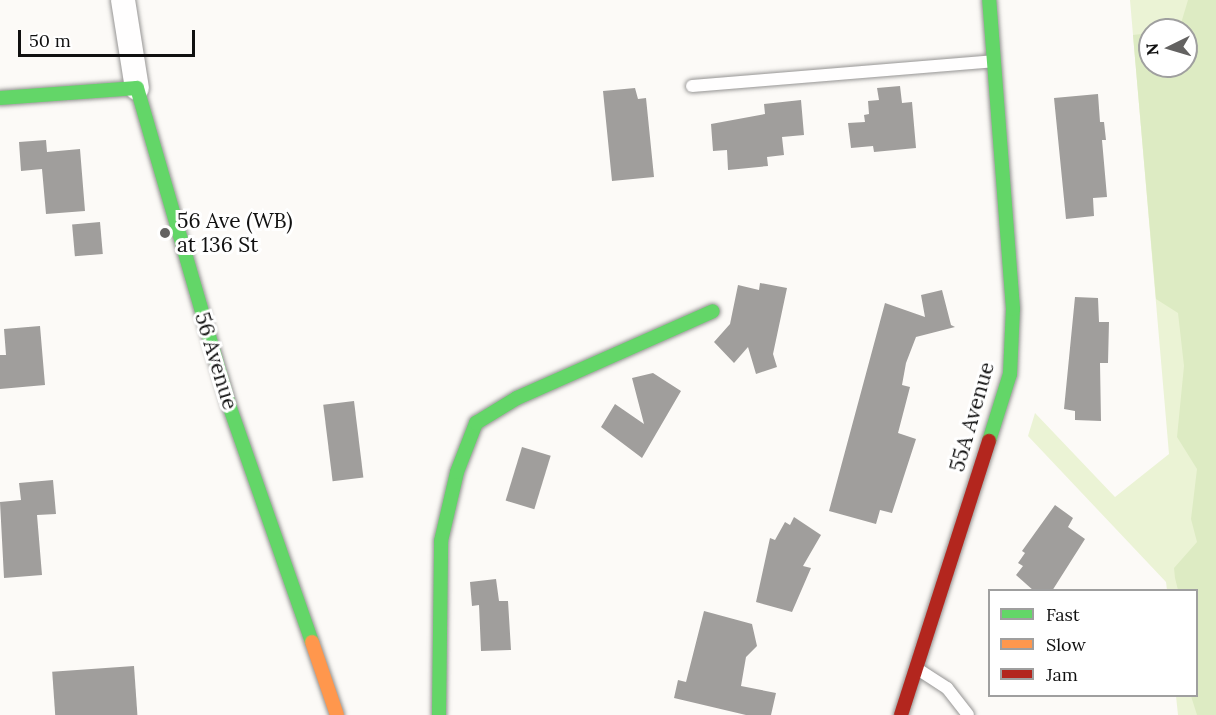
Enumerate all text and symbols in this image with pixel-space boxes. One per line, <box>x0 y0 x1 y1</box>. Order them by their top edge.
scale bar <box>21 18 198 56</box>
north arrow <box>1138 18 1198 78</box>
text: 50 m <box>29 29 71 52</box>
text: N <box>1142 42 1163 56</box>
place label: 56 Ave (WB) at 136 St <box>177 208 293 258</box>
marker: 56 Ave (WB) at 136 St <box>158 226 172 240</box>
street label: 56 Avenue <box>189 309 243 413</box>
street label: 55A Avenue <box>944 359 1000 475</box>
legend <box>988 589 1198 697</box>
text: Fast <box>1046 603 1080 626</box>
text: Slow <box>1046 633 1086 656</box>
text: Jam <box>1046 663 1078 686</box>

